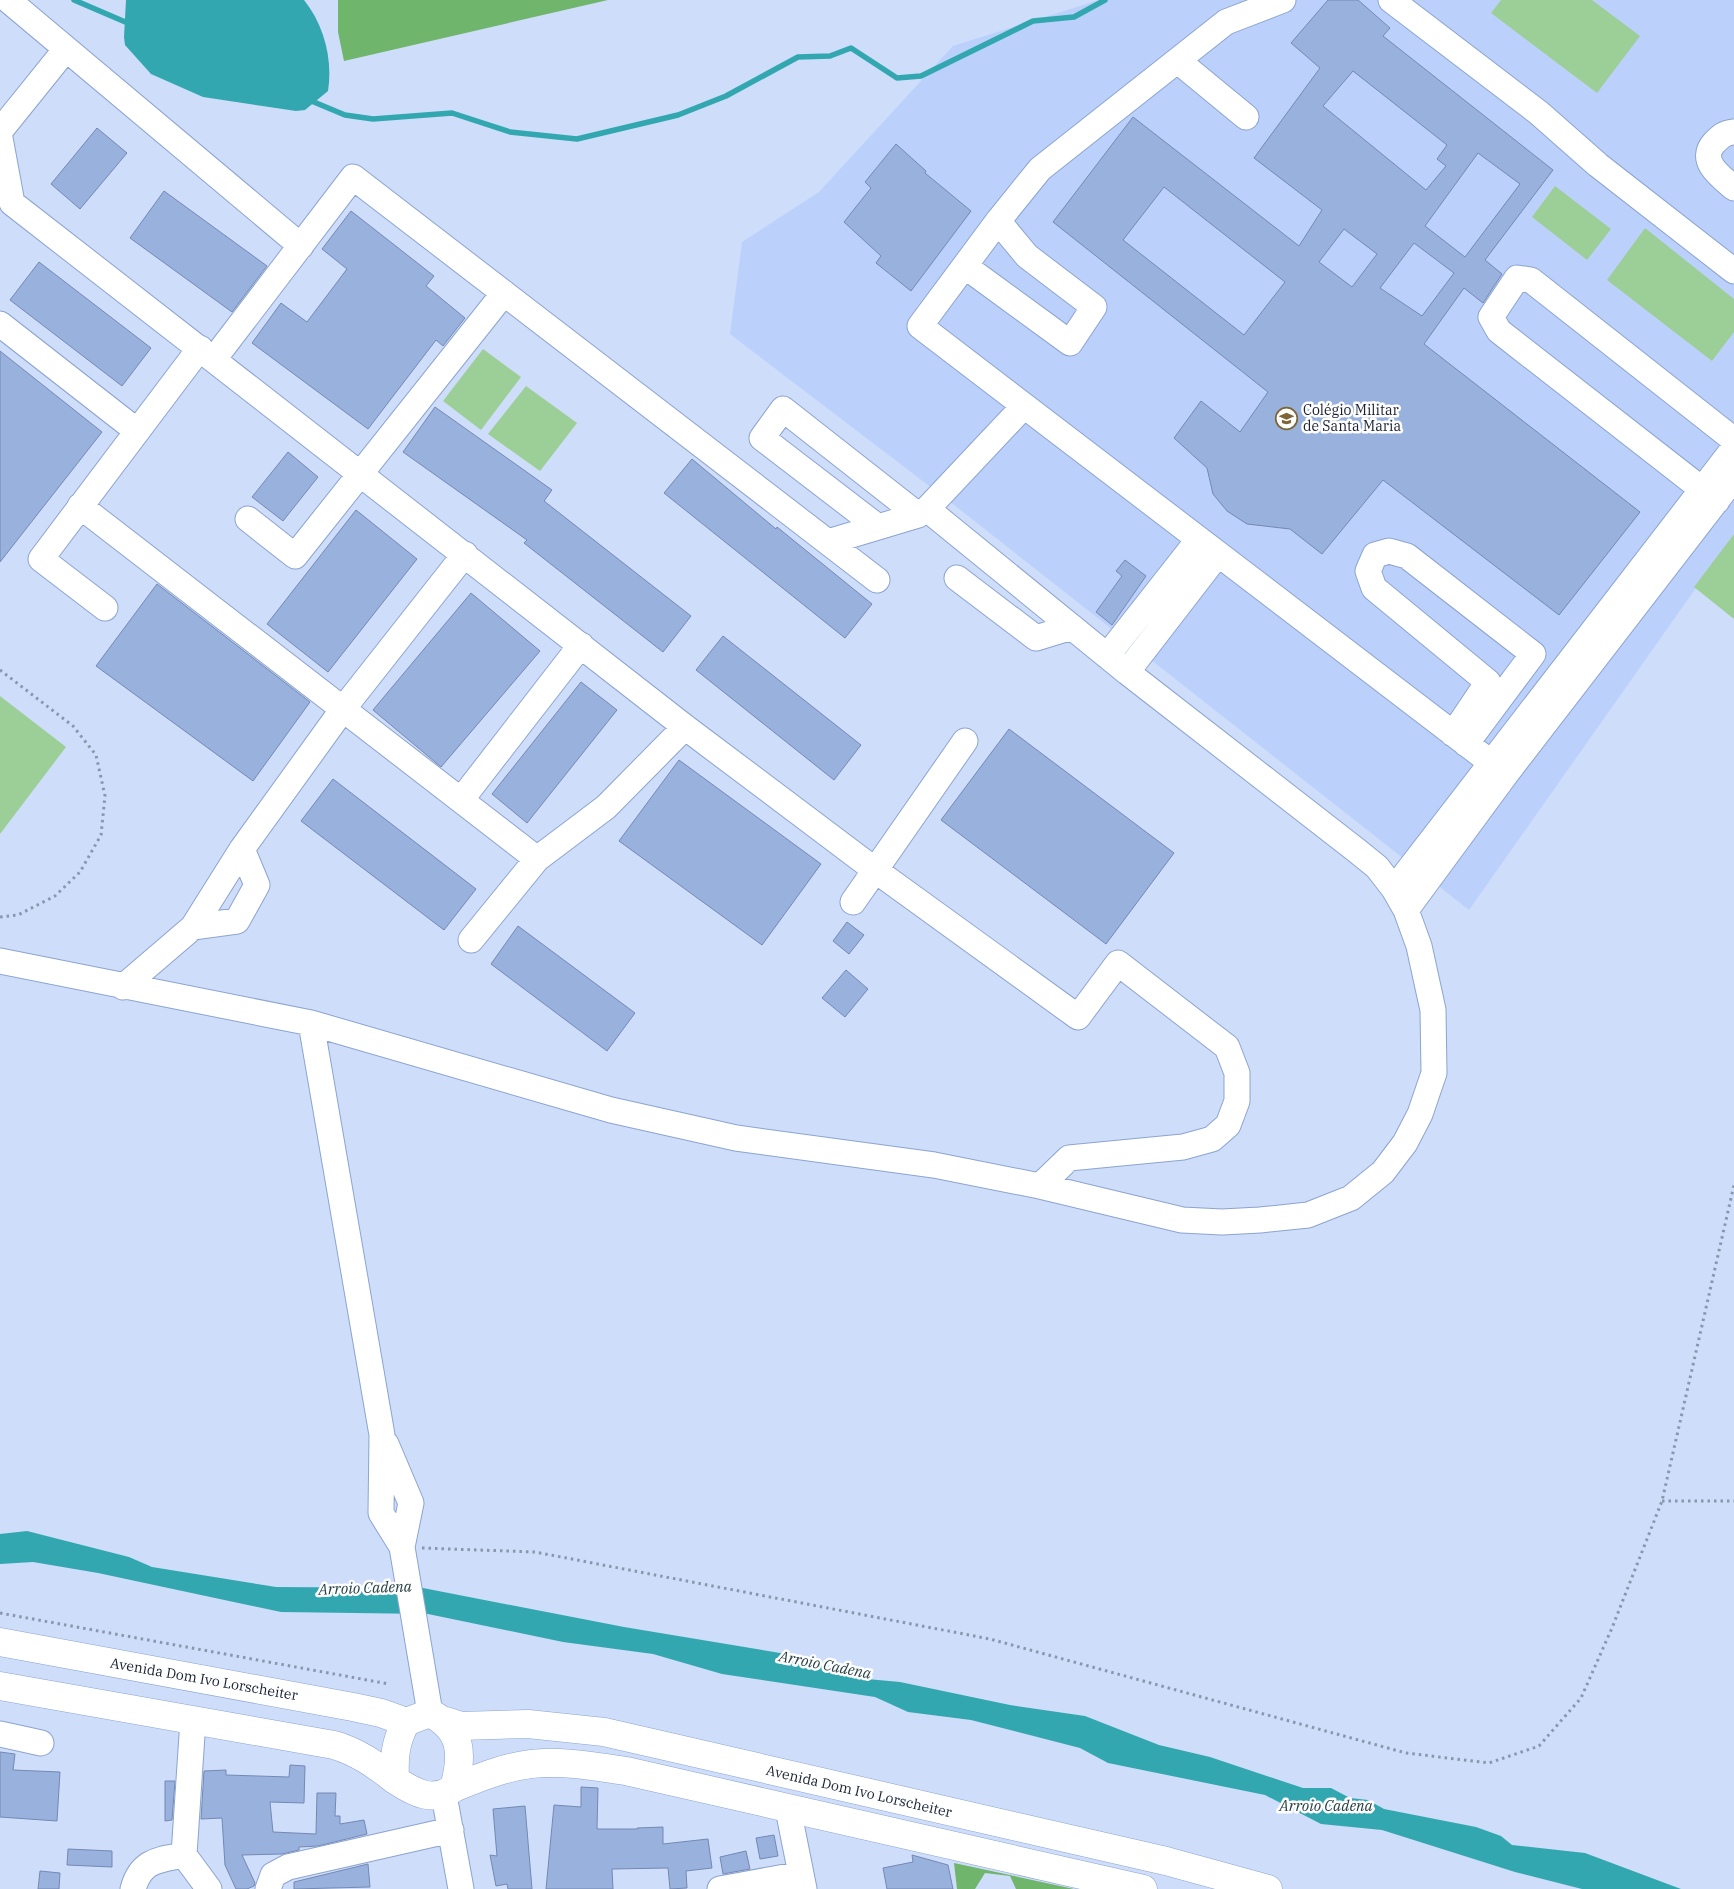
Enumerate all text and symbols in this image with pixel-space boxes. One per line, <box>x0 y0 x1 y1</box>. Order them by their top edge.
place label: Colégio Militar de Santa Maria <box>1303 401 1401 435</box>
school or university icon: Colégio Militar de Santa Maria <box>1275 406 1299 430</box>
water label: Arroio Cadena <box>317 1576 413 1599</box>
water label: Arroio Cadena <box>776 1646 874 1683</box>
street label: Avenida Dom Ivo Lorscheiter <box>109 1654 300 1705</box>
street label: Avenida Dom Ivo Lorscheiter <box>764 1761 955 1821</box>
water label: Arroio Cadena <box>1278 1796 1374 1815</box>

